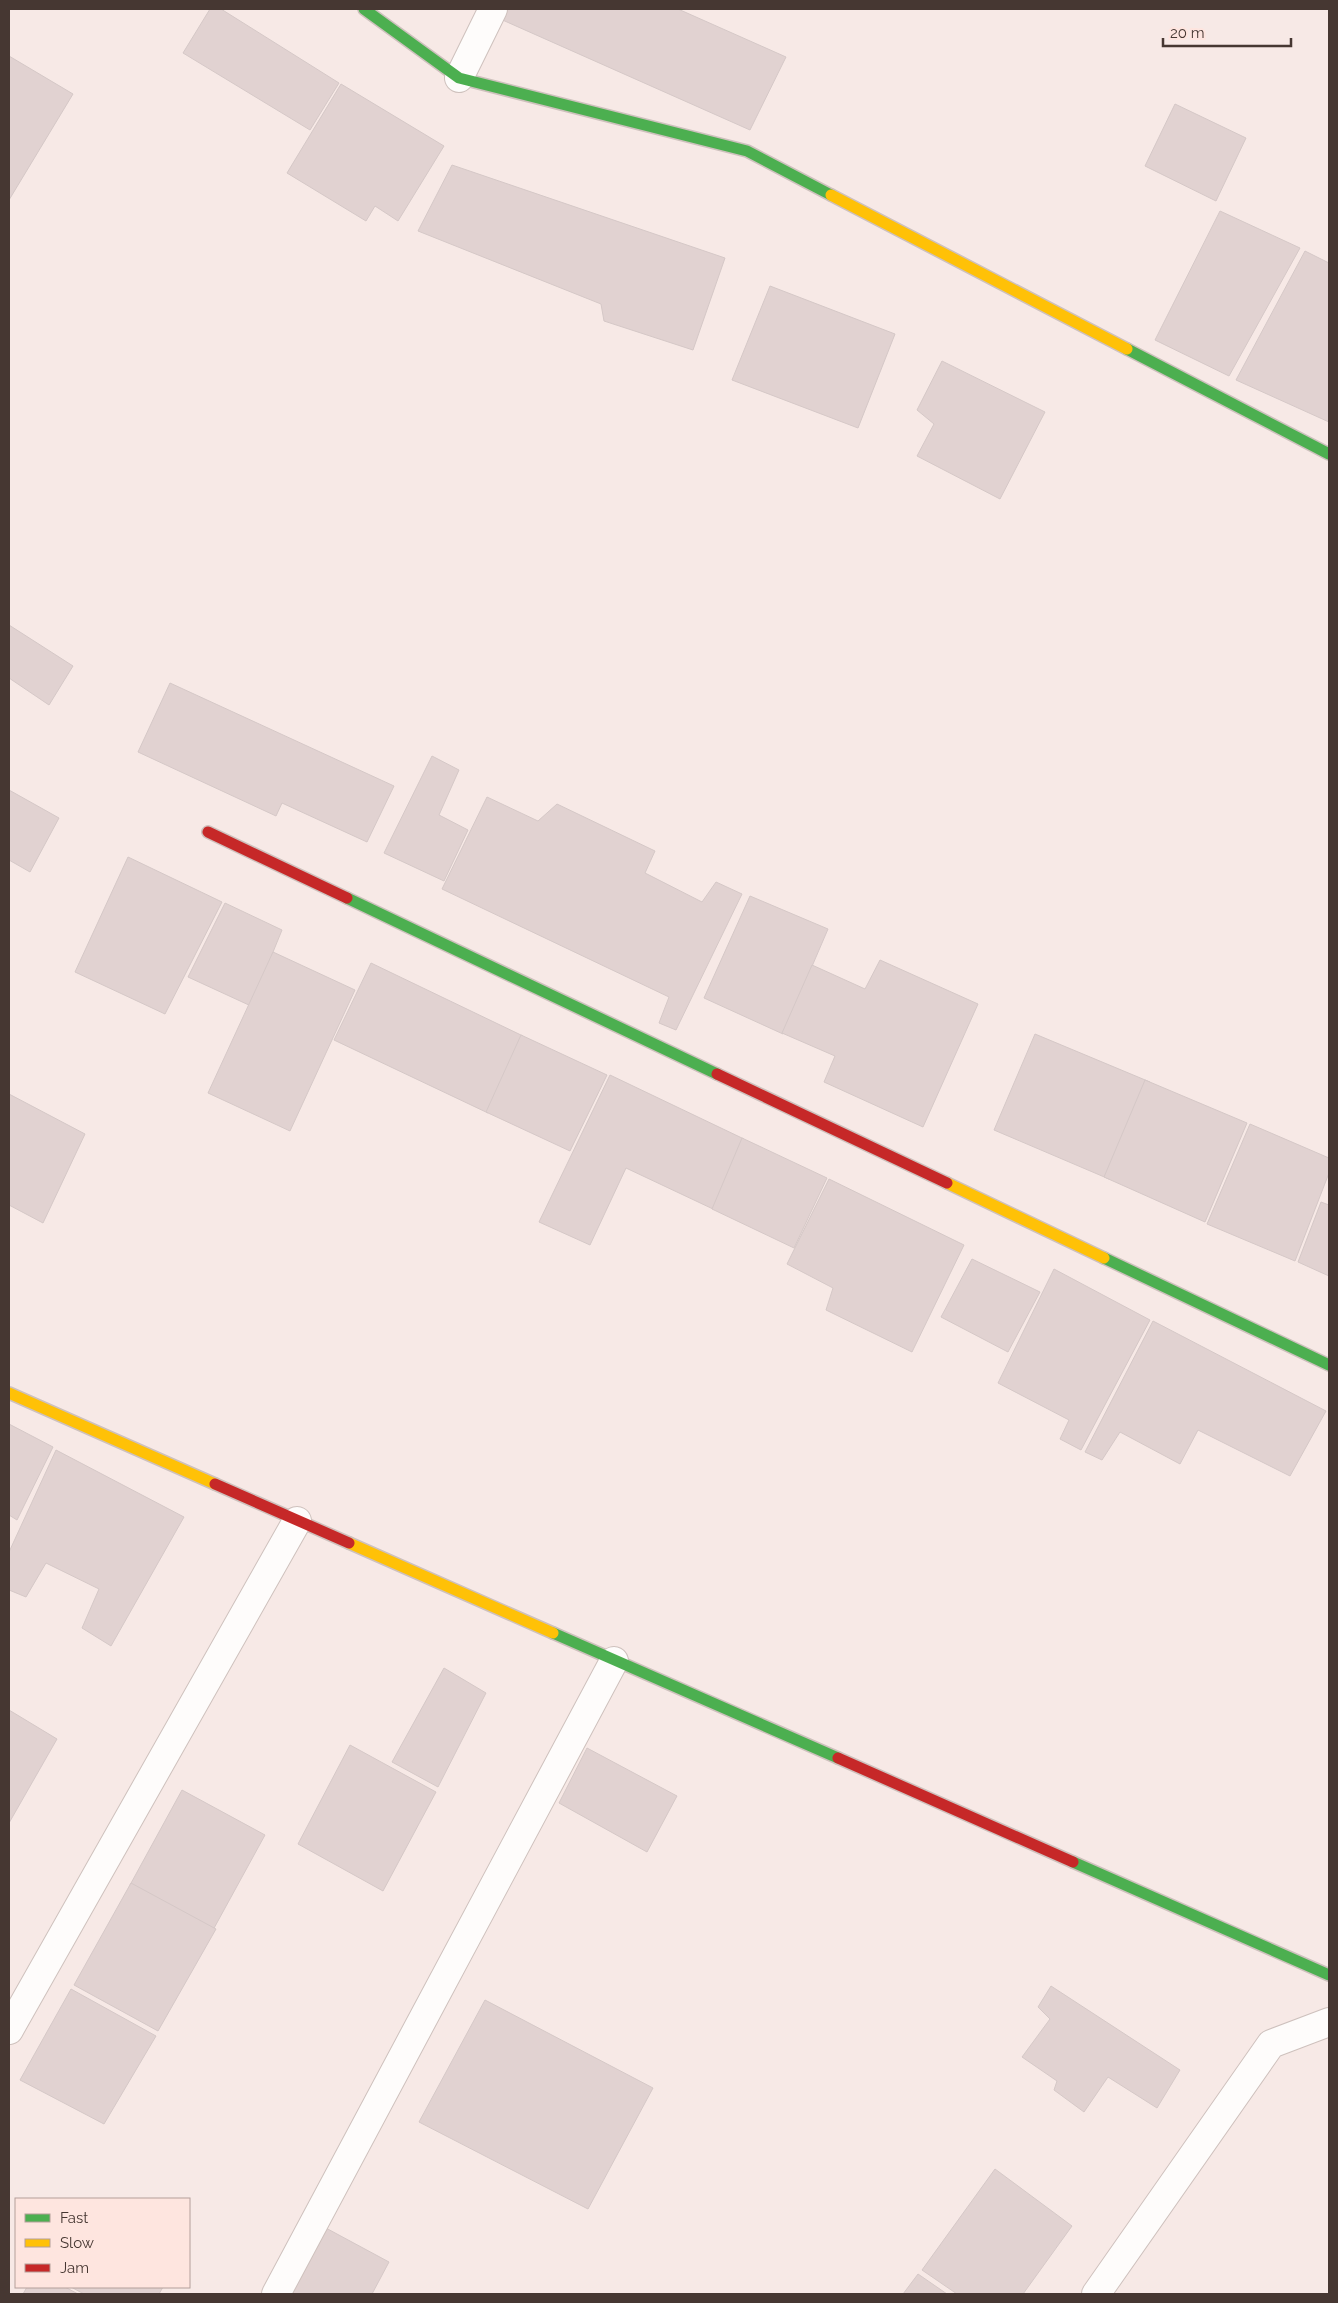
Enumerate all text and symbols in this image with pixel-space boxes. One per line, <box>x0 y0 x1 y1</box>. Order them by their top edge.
scale bar <box>1163 15 1290 47</box>
text: 20 m <box>1170 24 1205 42</box>
legend <box>15 2198 190 2288</box>
text: Fast <box>60 2209 88 2227</box>
text: Slow <box>60 2234 94 2252</box>
text: Jam <box>60 2259 89 2277</box>

